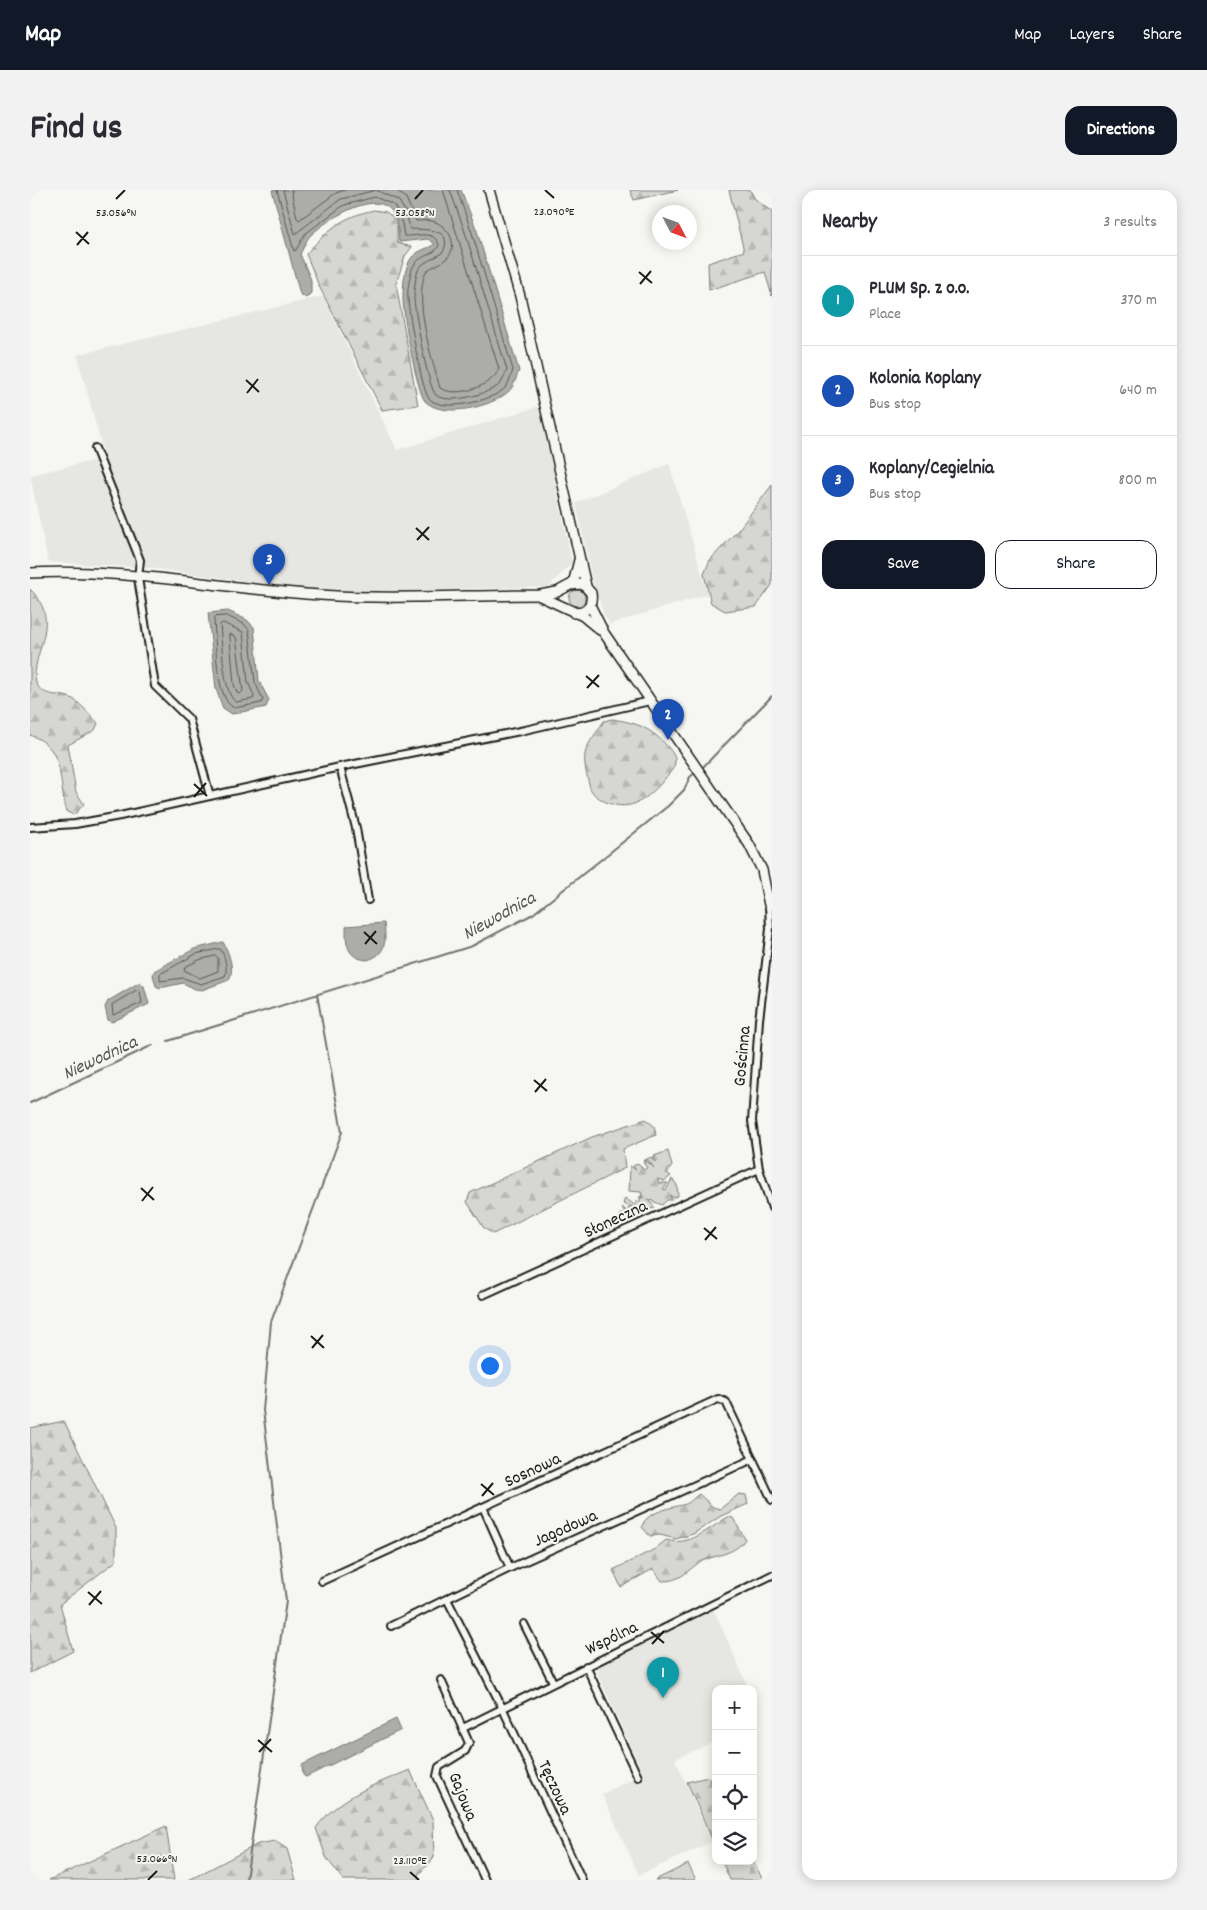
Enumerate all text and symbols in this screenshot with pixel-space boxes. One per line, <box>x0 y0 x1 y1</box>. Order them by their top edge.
text: Map <box>25 18 61 52</box>
text: Map <box>1014 23 1041 48</box>
text: Layers <box>1069 23 1115 48</box>
text: Share <box>1143 23 1182 48</box>
text: Find us <box>30 105 122 155</box>
button: Directions <box>1065 106 1177 155</box>
text: 23.090°E <box>534 204 575 221</box>
text: 53.056°N <box>96 205 136 222</box>
text: 53.058°N <box>395 205 435 222</box>
north arrow <box>652 205 697 250</box>
text: Nearby <box>822 208 877 238</box>
text: 3 results <box>1103 211 1157 234</box>
text: PLUM Sp. z o.o. <box>869 276 969 303</box>
text: 1 <box>836 289 840 312</box>
text: 370 m <box>1120 289 1157 312</box>
text: Place <box>869 303 901 326</box>
text: Kolonia Koplany <box>869 366 981 393</box>
text: 2 <box>835 379 842 402</box>
text: 640 m <box>1119 379 1157 402</box>
text: Bus stop <box>869 393 921 416</box>
text: Koplany/Cegielnia <box>869 456 994 483</box>
text: 3 <box>834 469 842 492</box>
text: 800 m <box>1118 469 1157 492</box>
text: Bus stop <box>869 483 921 506</box>
button: Save <box>822 540 985 589</box>
button: Share <box>995 540 1157 589</box>
pin: 3 <box>253 544 285 585</box>
pin: 2 <box>652 699 684 740</box>
water label: Niewodnica <box>458 885 542 948</box>
street label: Gościnna <box>728 1024 759 1087</box>
water label: Niewodnica <box>59 1030 143 1088</box>
street label: Słoneczna <box>580 1194 652 1246</box>
your location <box>477 1353 503 1379</box>
street label: Sosnowa <box>501 1447 566 1495</box>
street label: Jagodowa <box>530 1504 602 1554</box>
street label: Wspólna <box>582 1616 643 1663</box>
pin: 1 <box>647 1657 679 1698</box>
map controls <box>712 1685 757 1865</box>
button: + <box>712 1685 757 1730</box>
button: − <box>712 1730 757 1775</box>
street label: Tęczowa <box>530 1757 577 1820</box>
street label: Gajowa <box>441 1769 483 1825</box>
button: locate <box>712 1775 757 1820</box>
button: layers <box>712 1820 757 1865</box>
text: 53.066°N <box>137 1851 178 1868</box>
text: 23.110°E <box>393 1853 427 1870</box>

